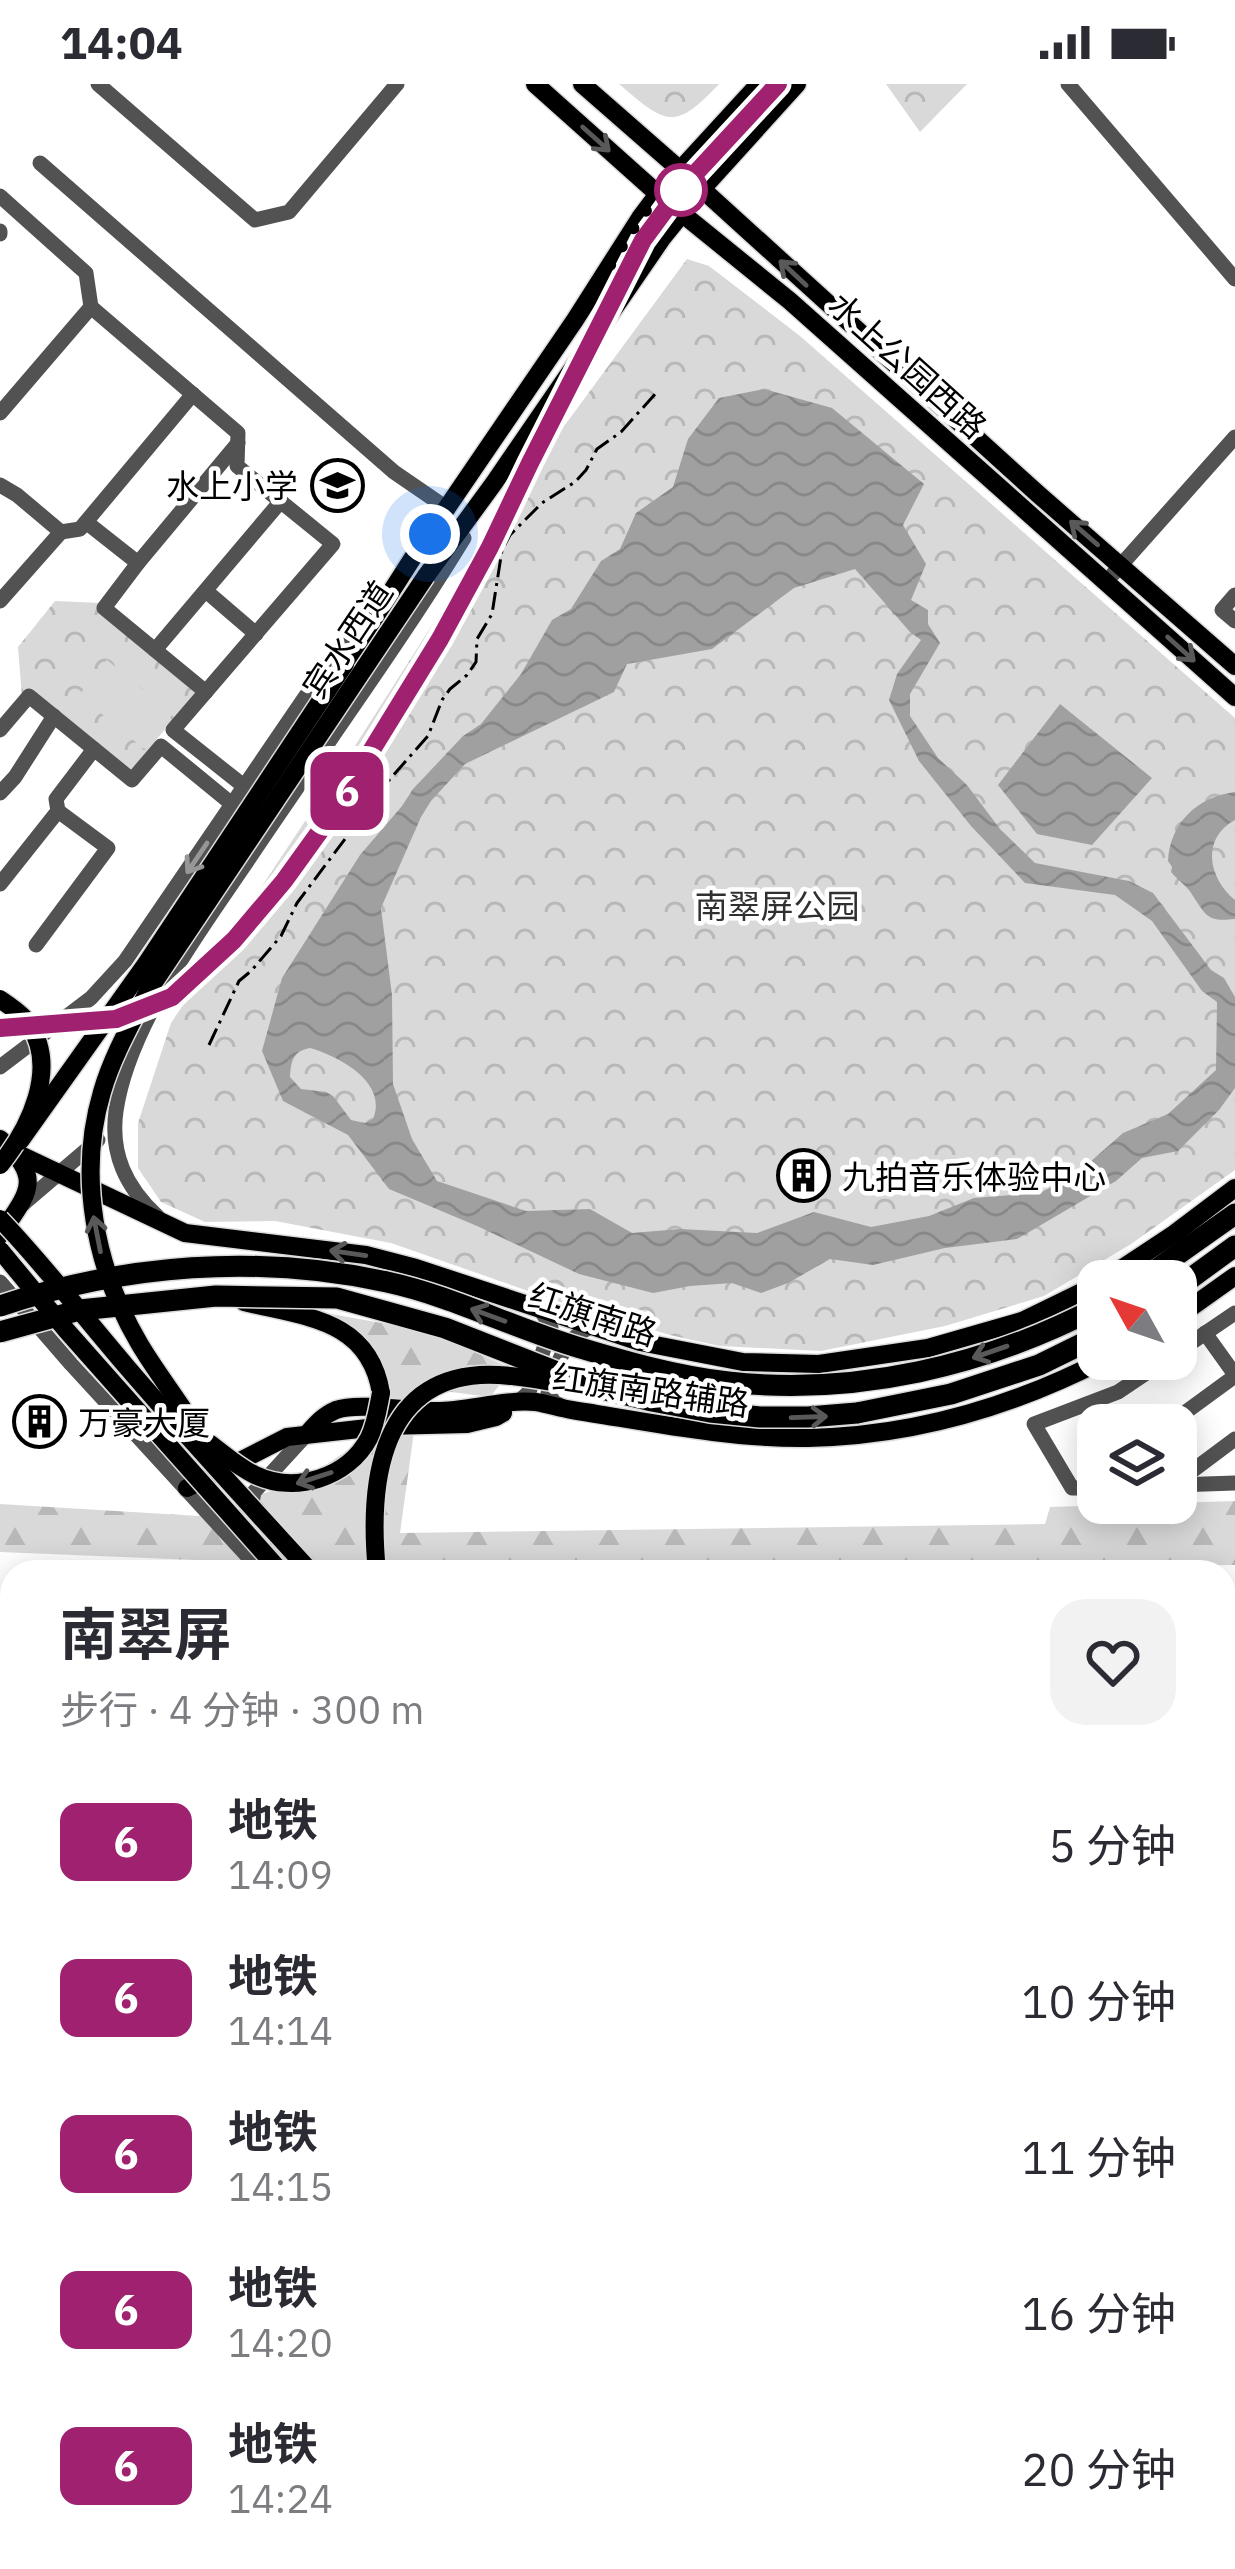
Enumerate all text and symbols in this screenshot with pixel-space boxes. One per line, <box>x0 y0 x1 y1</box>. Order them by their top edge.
text: 14:04 <box>60 13 183 71</box>
one-way arrow <box>581 125 611 152</box>
unlabelled marker <box>656 165 706 215</box>
one-way arrow <box>779 260 809 287</box>
street label: 水上公园西路 <box>820 283 996 447</box>
school or university icon: 水上小学 <box>309 457 365 513</box>
place label: 水上小学 <box>166 464 298 507</box>
your location <box>400 504 460 564</box>
one-way arrow <box>1069 520 1100 548</box>
street label: 宾水西道 <box>292 572 402 706</box>
one-way arrow <box>1165 635 1196 662</box>
line badge: 6 <box>308 752 386 830</box>
text: 6 <box>334 763 360 818</box>
one-way arrow <box>184 841 209 875</box>
park label: 南翠屏公园 <box>695 884 860 927</box>
building icon: 九拍音乐体验中心 <box>775 1148 831 1204</box>
place label: 九拍音乐体验中心 <box>842 1155 1106 1198</box>
one-way arrow <box>85 1215 107 1254</box>
one-way arrow <box>329 1241 368 1264</box>
north arrow <box>1077 1260 1197 1380</box>
map controls <box>1077 1260 1197 1524</box>
street label: 红旗南路 <box>524 1273 662 1355</box>
one-way arrow <box>471 1303 508 1324</box>
one-way arrow <box>972 1342 1010 1364</box>
street label: 红旗南路辅路 <box>550 1355 752 1425</box>
building icon: 万豪大厦 <box>11 1394 67 1450</box>
place label: 万豪大厦 <box>78 1401 210 1444</box>
button: layers <box>1077 1404 1197 1524</box>
one-way arrow <box>789 1405 828 1428</box>
one-way arrow <box>296 1468 334 1490</box>
text: 南翠屏 <box>60 1597 231 1671</box>
button: heart <box>1050 1599 1176 1725</box>
text: 步行 · 4 分钟 · 300 m <box>60 1684 424 1735</box>
text: 地铁 <box>228 1790 318 1848</box>
text: 6 <box>113 1814 139 1869</box>
text: 5 分钟 <box>1048 1816 1176 1874</box>
text: 14:09 <box>228 1849 333 1900</box>
text: 地铁 <box>228 1946 318 2004</box>
text: 6 <box>113 1970 139 2025</box>
text: 10 分钟 <box>1021 1972 1176 2030</box>
text: 14:14 <box>228 2005 333 2056</box>
text: 地铁 <box>228 2102 318 2160</box>
text: 6 <box>113 2126 139 2181</box>
text: 11 分钟 <box>1021 2128 1176 2186</box>
text: 14:15 <box>228 2161 333 2212</box>
text: 地铁 <box>228 2258 318 2316</box>
text: 6 <box>113 2282 139 2337</box>
text: 16 分钟 <box>1021 2284 1176 2342</box>
text: 14:20 <box>228 2317 333 2368</box>
text: 地铁 <box>228 2414 318 2472</box>
text: 6 <box>113 2438 139 2493</box>
text: 20 分钟 <box>1021 2440 1176 2498</box>
text: 14:24 <box>228 2473 333 2524</box>

